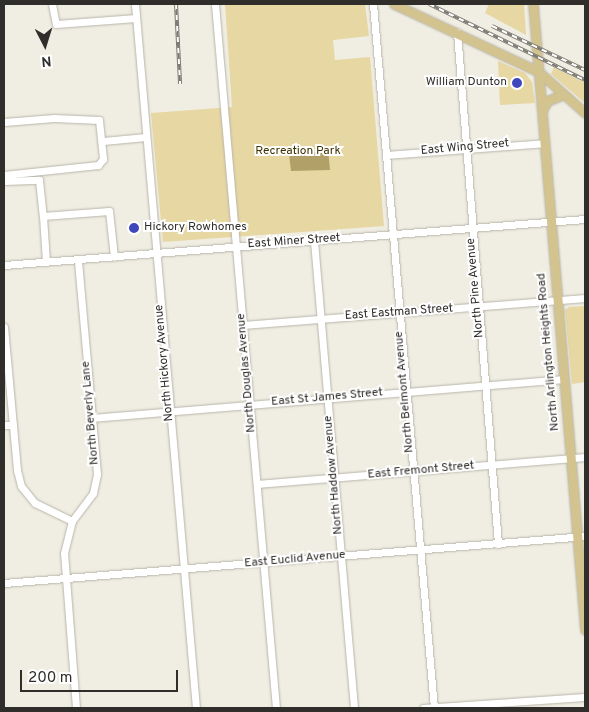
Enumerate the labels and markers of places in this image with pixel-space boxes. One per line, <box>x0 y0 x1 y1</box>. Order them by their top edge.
place label: William Dunton <box>426 76 507 90</box>
marker: William Dunton <box>511 77 523 89</box>
place label: Hickory Rowhomes <box>144 221 247 235</box>
marker: Hickory Rowhomes <box>128 222 140 234</box>

